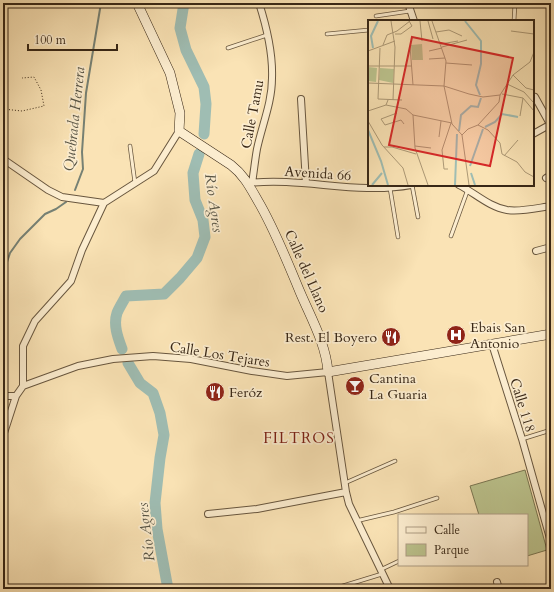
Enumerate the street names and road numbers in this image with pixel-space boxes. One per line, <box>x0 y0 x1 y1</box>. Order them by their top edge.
street label: Calle Tamu <box>237 78 269 150</box>
street label: Avenida 66 <box>284 162 352 185</box>
street label: Calle del Llano <box>280 227 333 316</box>
street label: Calle Los Tejares <box>168 337 272 372</box>
street label: Calle 118 <box>505 376 540 434</box>

